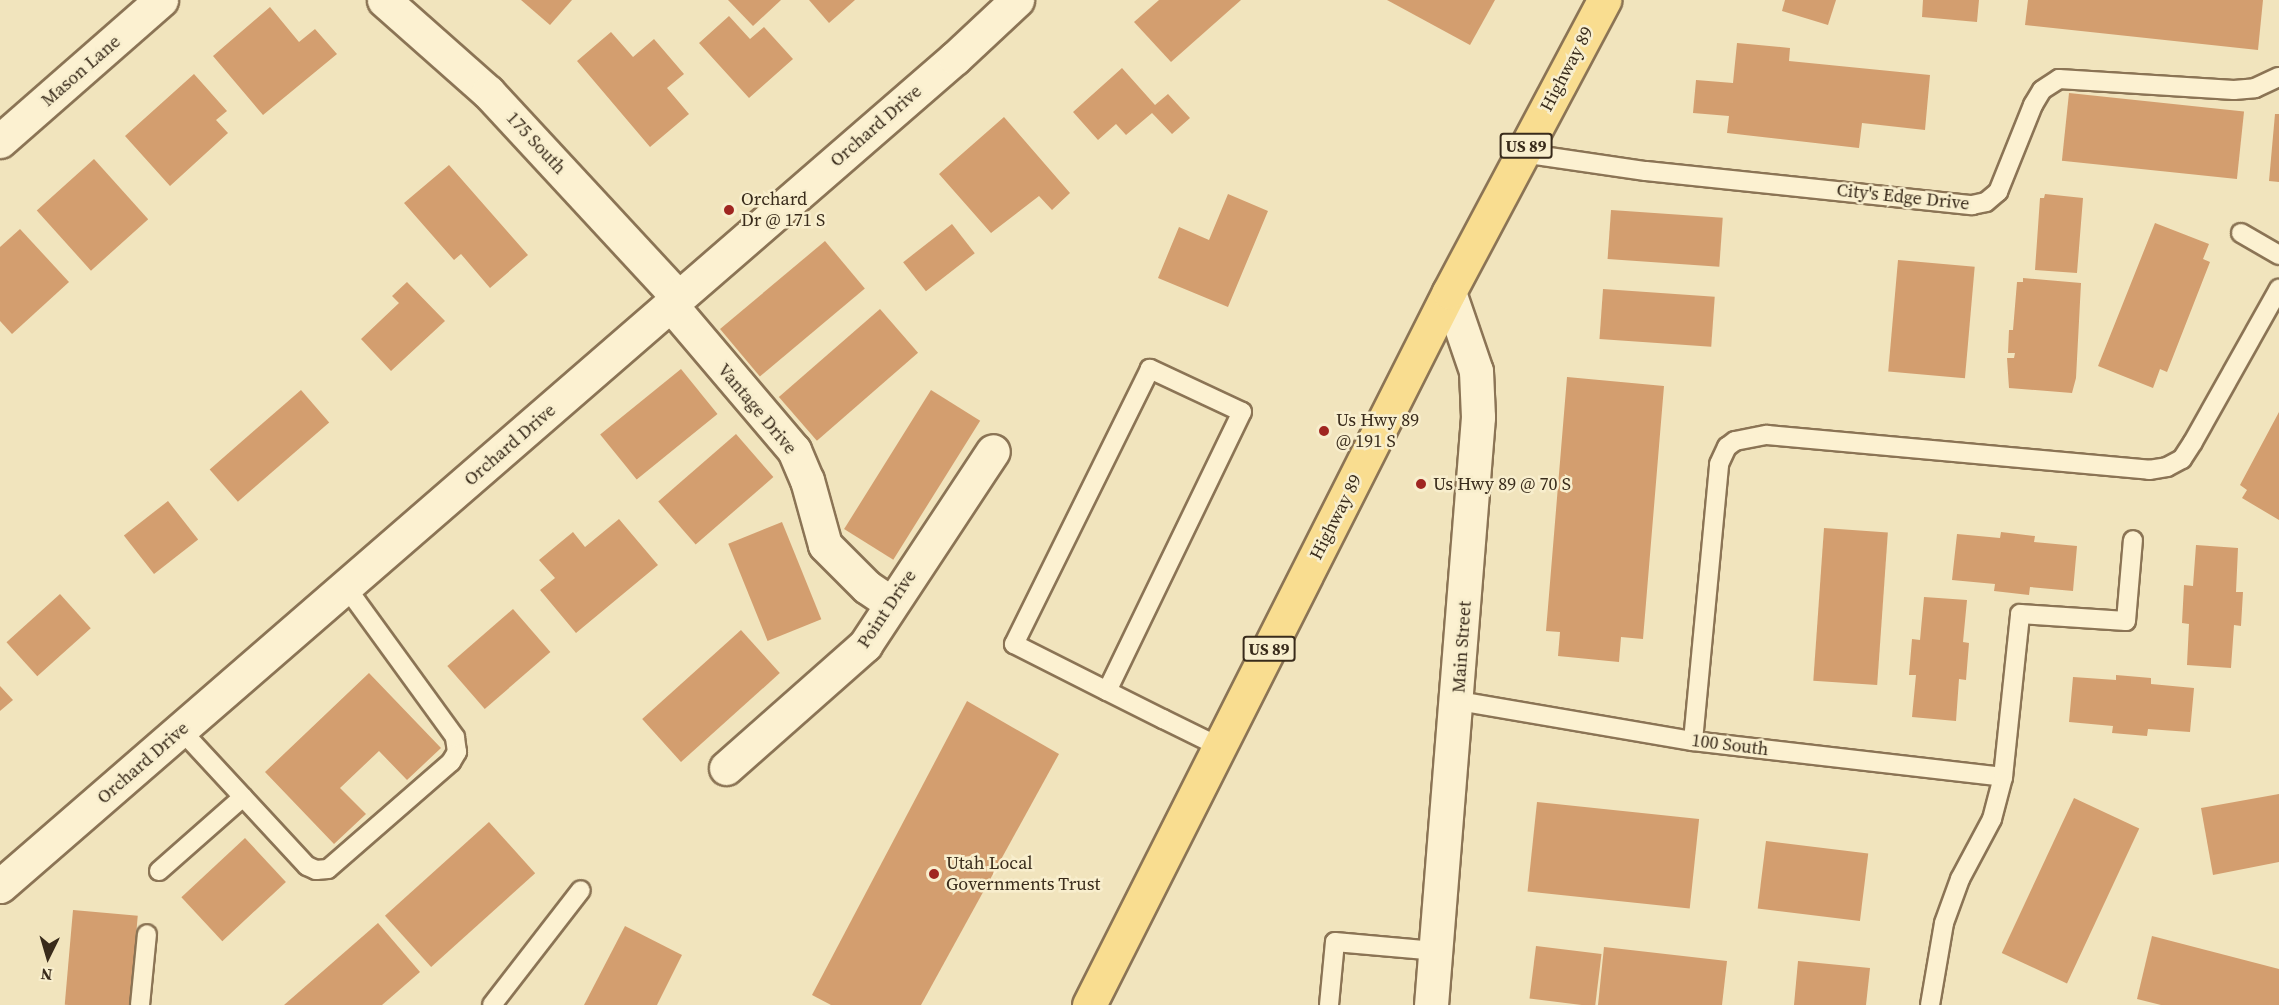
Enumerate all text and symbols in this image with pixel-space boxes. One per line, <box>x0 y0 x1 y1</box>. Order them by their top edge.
street label: Highway 89 <box>1536 23 1598 115</box>
street label: Mason Lane <box>37 31 125 111</box>
street label: Orchard Drive <box>826 80 926 172</box>
street label: 175 South <box>502 107 570 179</box>
road number: US 89 <box>1499 133 1553 159</box>
street label: City's Edge Drive <box>1836 179 1970 215</box>
place label: Orchard Dr @ 171 S <box>741 189 825 232</box>
marker: Orchard Dr @ 171 S <box>722 203 736 217</box>
street label: Vantage Drive <box>713 359 801 459</box>
street label: Orchard Drive <box>460 399 560 491</box>
place label: Us Hwy 89 @ 191 S <box>1336 410 1419 452</box>
marker: Us Hwy 89 @ 191 S <box>1317 424 1331 438</box>
street label: Highway 89 <box>1305 471 1367 563</box>
place label: Us Hwy 89 @ 70 S <box>1433 473 1571 495</box>
marker: Us Hwy 89 @ 70 S <box>1414 477 1428 491</box>
street label: Point Drive <box>853 566 921 652</box>
street label: Main Street <box>1448 600 1476 694</box>
road number: US 89 <box>1242 636 1296 662</box>
street label: Orchard Drive <box>93 717 193 809</box>
street label: 100 South <box>1690 730 1770 760</box>
place label: Utah Local Governments Trust <box>946 853 1101 896</box>
marker: Utah Local Governments Trust <box>927 867 941 881</box>
north arrow <box>18 927 78 987</box>
text: N <box>40 963 53 986</box>

